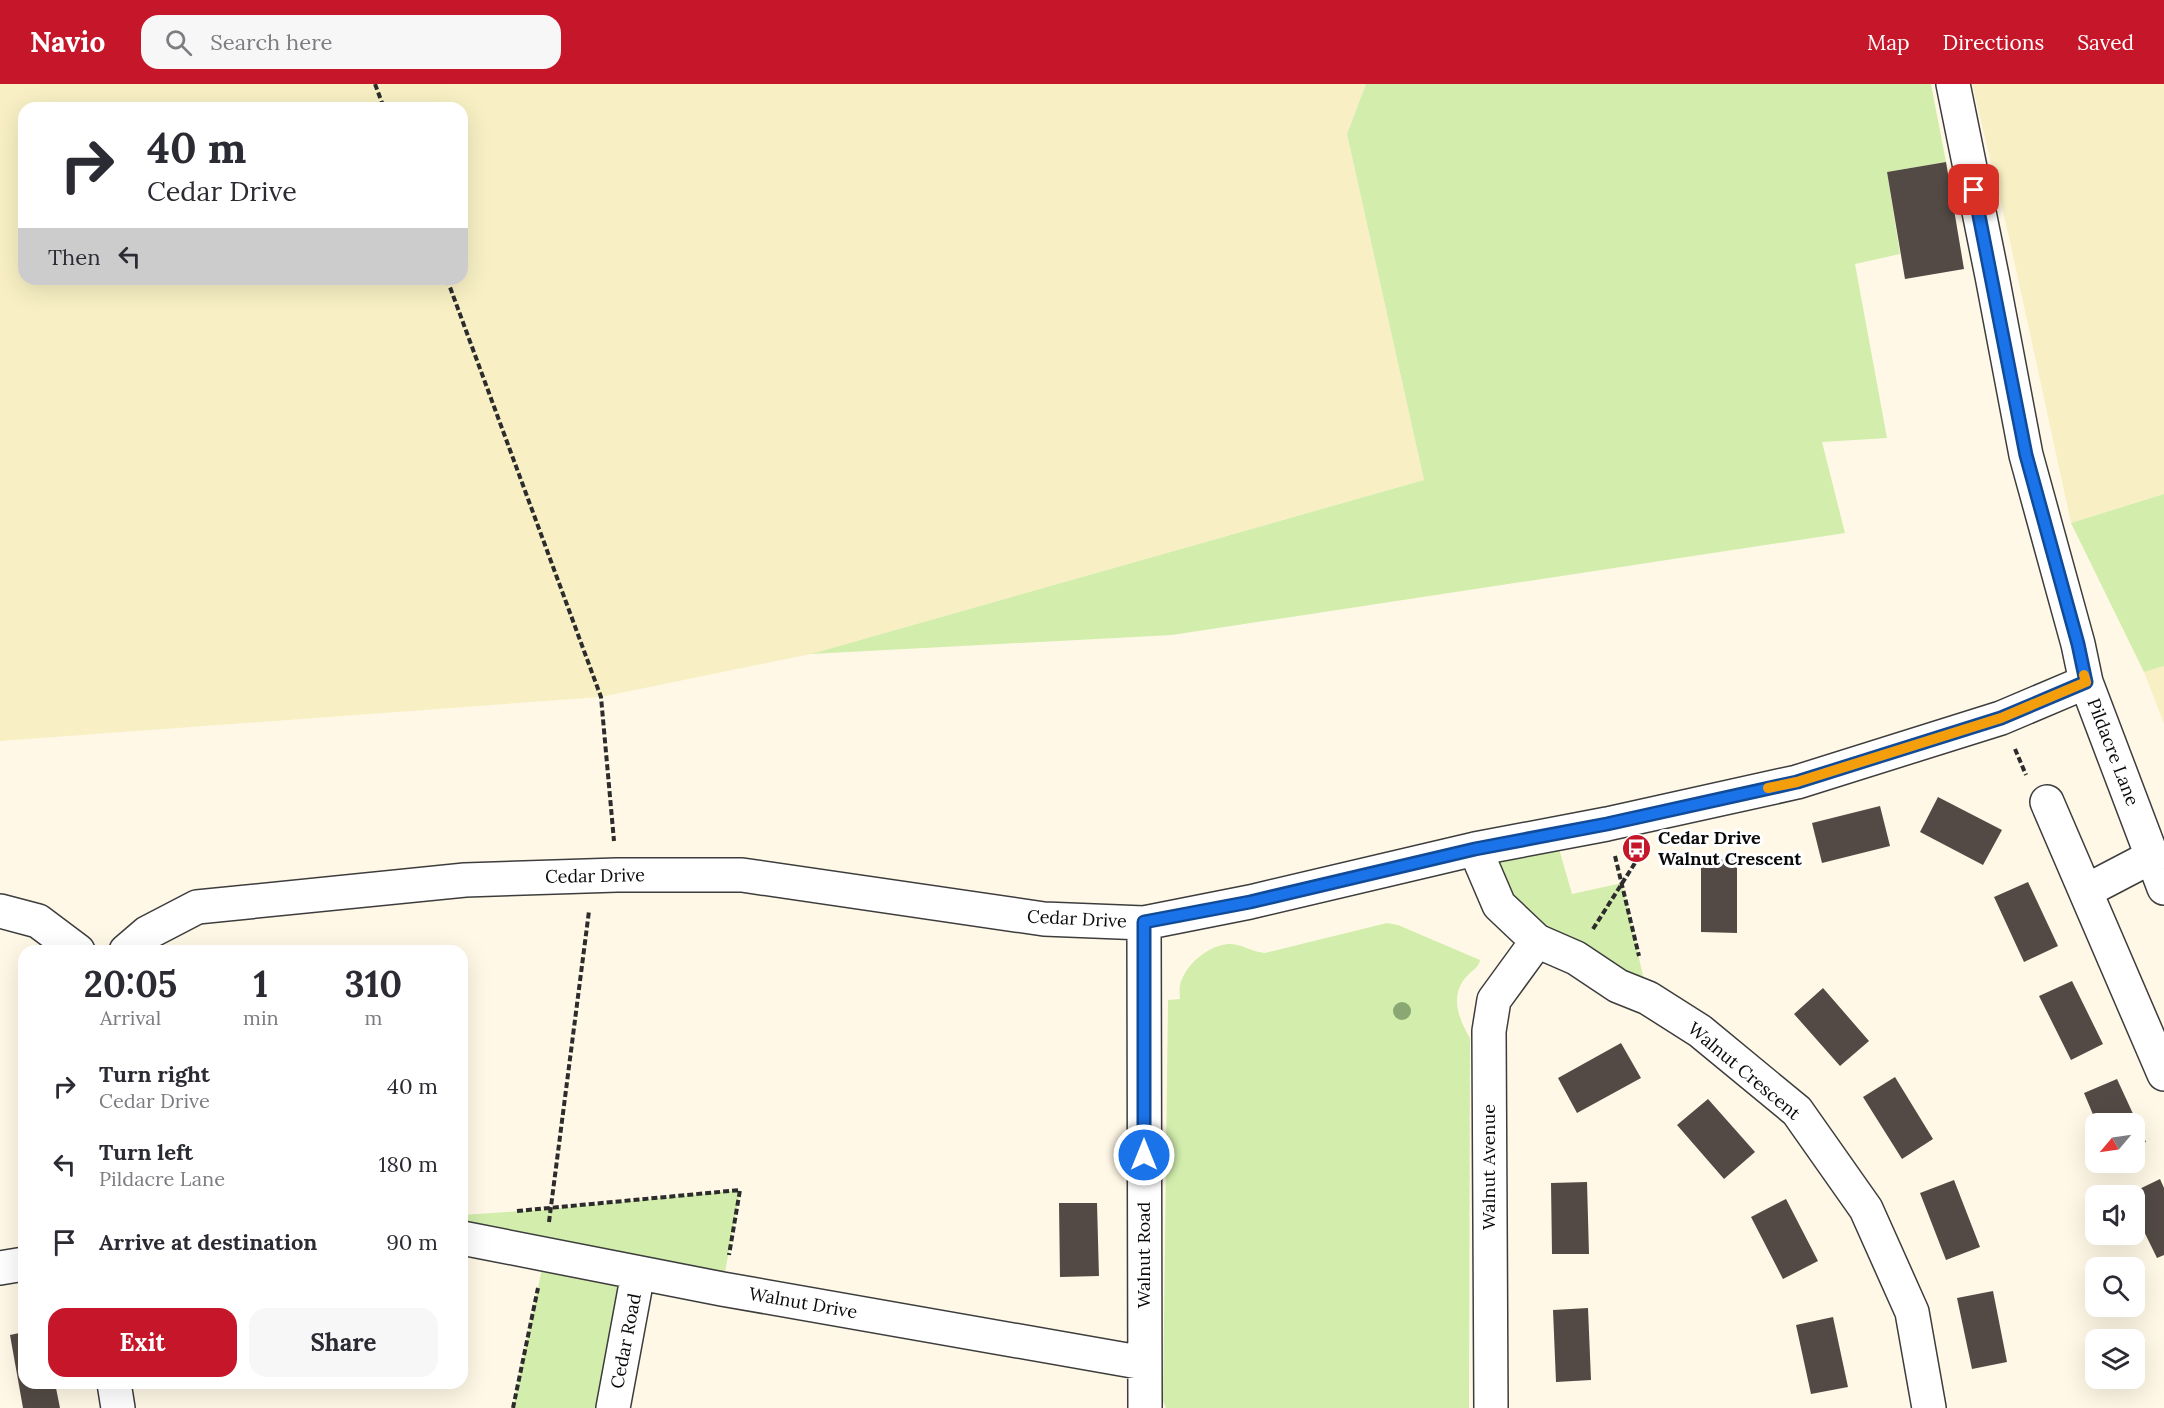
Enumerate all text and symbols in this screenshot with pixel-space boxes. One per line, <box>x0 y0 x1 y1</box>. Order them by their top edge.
search box <box>141 15 561 69</box>
text: Navio <box>30 24 105 60</box>
icon: search <box>162 26 195 59</box>
text: Search here <box>210 28 332 56</box>
text: Map <box>1867 29 1910 56</box>
text: Directions <box>1943 29 2044 56</box>
text: Saved <box>2077 29 2134 56</box>
text: 40 m <box>147 121 246 175</box>
icon: right <box>48 126 126 204</box>
pin <box>1948 164 1999 215</box>
icon: arrive <box>1957 173 1990 206</box>
text: Cedar Drive <box>147 174 297 208</box>
icon: left <box>113 240 146 273</box>
text: Then <box>48 243 101 271</box>
street label: Pildacre Lane <box>2082 695 2145 809</box>
place label: Cedar Drive Walnut Crescent <box>1658 826 1802 870</box>
bus stop icon: Cedar Drive Walnut Crescent <box>1621 832 1653 864</box>
street label: Cedar Drive <box>545 863 645 888</box>
street label: Cedar Drive <box>1027 904 1128 933</box>
text: 20:05 <box>84 961 177 1007</box>
text: 1 <box>254 961 268 1007</box>
text: 310 <box>345 961 402 1007</box>
text: Arrival <box>100 1005 161 1030</box>
text: min <box>243 1005 279 1030</box>
text: m <box>364 1005 382 1030</box>
street label: Walnut Crescent <box>1683 1017 1805 1124</box>
text: Turn right <box>99 1060 210 1088</box>
icon: right <box>48 1070 81 1103</box>
text: 40 m <box>387 1072 438 1100</box>
text: Cedar Drive <box>99 1088 210 1113</box>
street label: Walnut Avenue <box>1477 1104 1500 1230</box>
north arrow <box>2085 1113 2145 1173</box>
map controls <box>2085 1113 2145 1389</box>
position arrow <box>1112 1123 1176 1187</box>
text: Turn left <box>99 1138 193 1166</box>
icon: left <box>48 1148 81 1181</box>
text: 180 m <box>379 1150 438 1178</box>
text: Pildacre Lane <box>99 1166 225 1191</box>
button: sound <box>2085 1185 2145 1245</box>
street label: Walnut Road <box>1132 1202 1155 1308</box>
icon: arrive <box>48 1226 81 1259</box>
text: Arrive at destination <box>99 1228 317 1256</box>
text: 90 m <box>386 1228 438 1256</box>
button: search <box>2085 1257 2145 1317</box>
street label: Walnut Drive <box>747 1282 859 1323</box>
street label: Cedar Road <box>605 1291 646 1391</box>
button: Exit <box>48 1308 237 1377</box>
button: Share <box>249 1308 438 1377</box>
button: layers <box>2085 1329 2145 1389</box>

